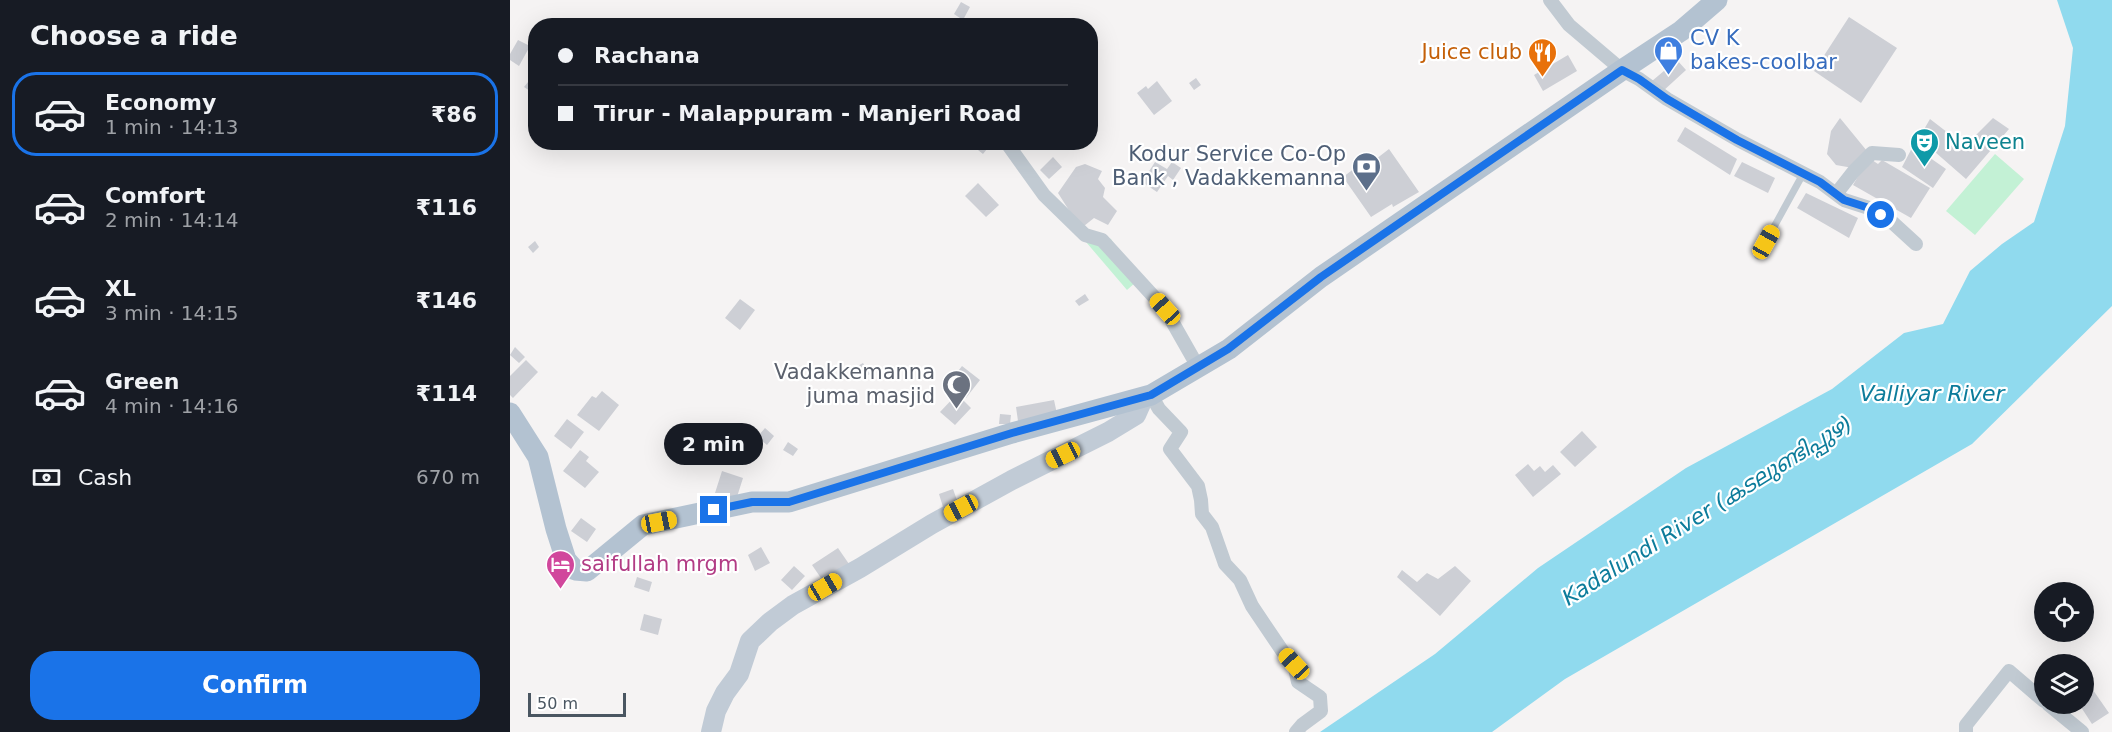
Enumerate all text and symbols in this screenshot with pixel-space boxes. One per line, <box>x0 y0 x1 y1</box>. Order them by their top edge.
text: Choose a ride <box>30 20 238 51</box>
place label: CV K bakes-coolbar <box>1690 26 1837 74</box>
shop icon: CV K bakes-coolbar <box>1653 34 1685 76</box>
restaurant icon: Juice club <box>1527 36 1559 78</box>
place label: Juice club <box>1420 40 1522 64</box>
text: Rachana <box>594 43 700 68</box>
icon: car <box>33 87 87 141</box>
text: Economy <box>105 90 216 115</box>
text: Tirur - Malappuram - Manjeri Road <box>594 101 1021 126</box>
text: ₹86 <box>431 102 477 127</box>
text: 1 min · 14:13 <box>105 115 239 139</box>
theatre icon: Naveen <box>1908 126 1940 168</box>
place label: Naveen <box>1945 130 2025 154</box>
place label: Kodur Service Co-Op Bank , Vadakkemanna <box>1112 142 1346 190</box>
bank icon: Kodur Service Co-Op Bank , Vadakkemanna <box>1351 150 1383 192</box>
icon: car <box>33 180 87 234</box>
text: Comfort <box>105 183 205 208</box>
text: ₹116 <box>416 195 477 220</box>
route start <box>1867 201 1894 228</box>
text: 2 min · 14:14 <box>105 208 239 232</box>
car <box>1749 222 1783 262</box>
icon: car <box>33 273 87 327</box>
text: XL <box>105 276 136 301</box>
text: ₹146 <box>416 288 477 313</box>
car <box>1146 290 1184 328</box>
text: 3 min · 14:15 <box>105 301 239 325</box>
place label: Vadakkemanna juma masjid <box>774 360 935 408</box>
icon: car <box>33 366 87 420</box>
mosque icon: Vadakkemanna juma masjid <box>940 368 972 410</box>
text: Green <box>105 369 179 394</box>
text: ₹114 <box>416 381 477 406</box>
water label: Valliyar River <box>1860 381 2006 406</box>
text: 4 min · 14:16 <box>105 394 239 418</box>
water label: Kadalundi River (കടലുണ്ടിപ്പുഴ) <box>1558 410 1858 613</box>
callout: 2 min <box>664 423 764 465</box>
text: 2 min <box>682 432 745 456</box>
car <box>1043 439 1083 471</box>
icon: cash <box>30 461 63 494</box>
text: Cash <box>78 465 132 490</box>
text: 670 m <box>416 465 480 489</box>
car <box>941 492 981 524</box>
route end <box>700 496 727 523</box>
car <box>640 510 678 534</box>
hotel icon: saifullah mrgm <box>544 548 576 590</box>
place label: saifullah mrgm <box>581 552 738 576</box>
car <box>805 570 845 604</box>
map controls <box>2034 582 2094 714</box>
button: locate <box>2034 582 2094 642</box>
car <box>1275 645 1313 683</box>
button: Confirm <box>30 651 480 720</box>
button: layers <box>2034 654 2094 714</box>
scale bar <box>528 690 626 718</box>
text: 50 m <box>537 694 578 713</box>

